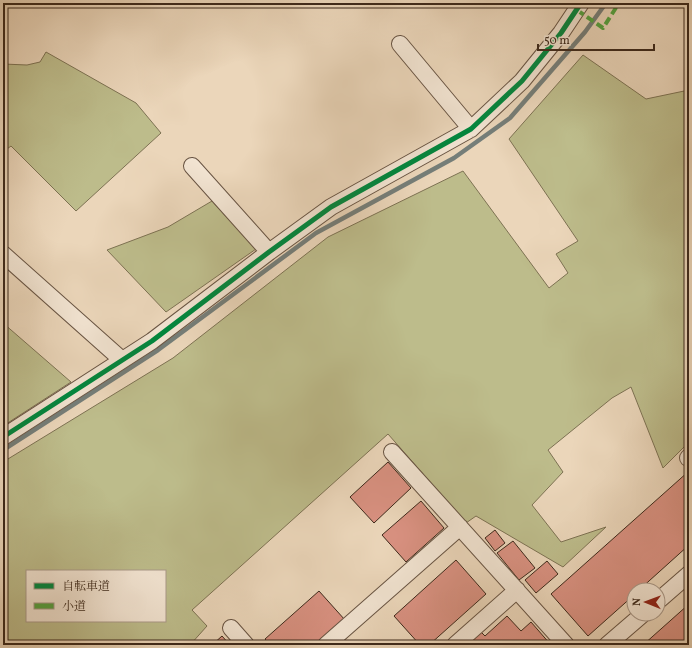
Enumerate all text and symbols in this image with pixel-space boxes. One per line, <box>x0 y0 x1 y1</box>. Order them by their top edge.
scale bar <box>538 26 654 52</box>
text: 50 m <box>544 33 570 49</box>
legend <box>26 570 166 622</box>
text: 自転車道 <box>62 579 110 595</box>
north arrow <box>626 582 666 622</box>
text: N <box>630 598 645 606</box>
text: 小道 <box>62 599 86 615</box>

